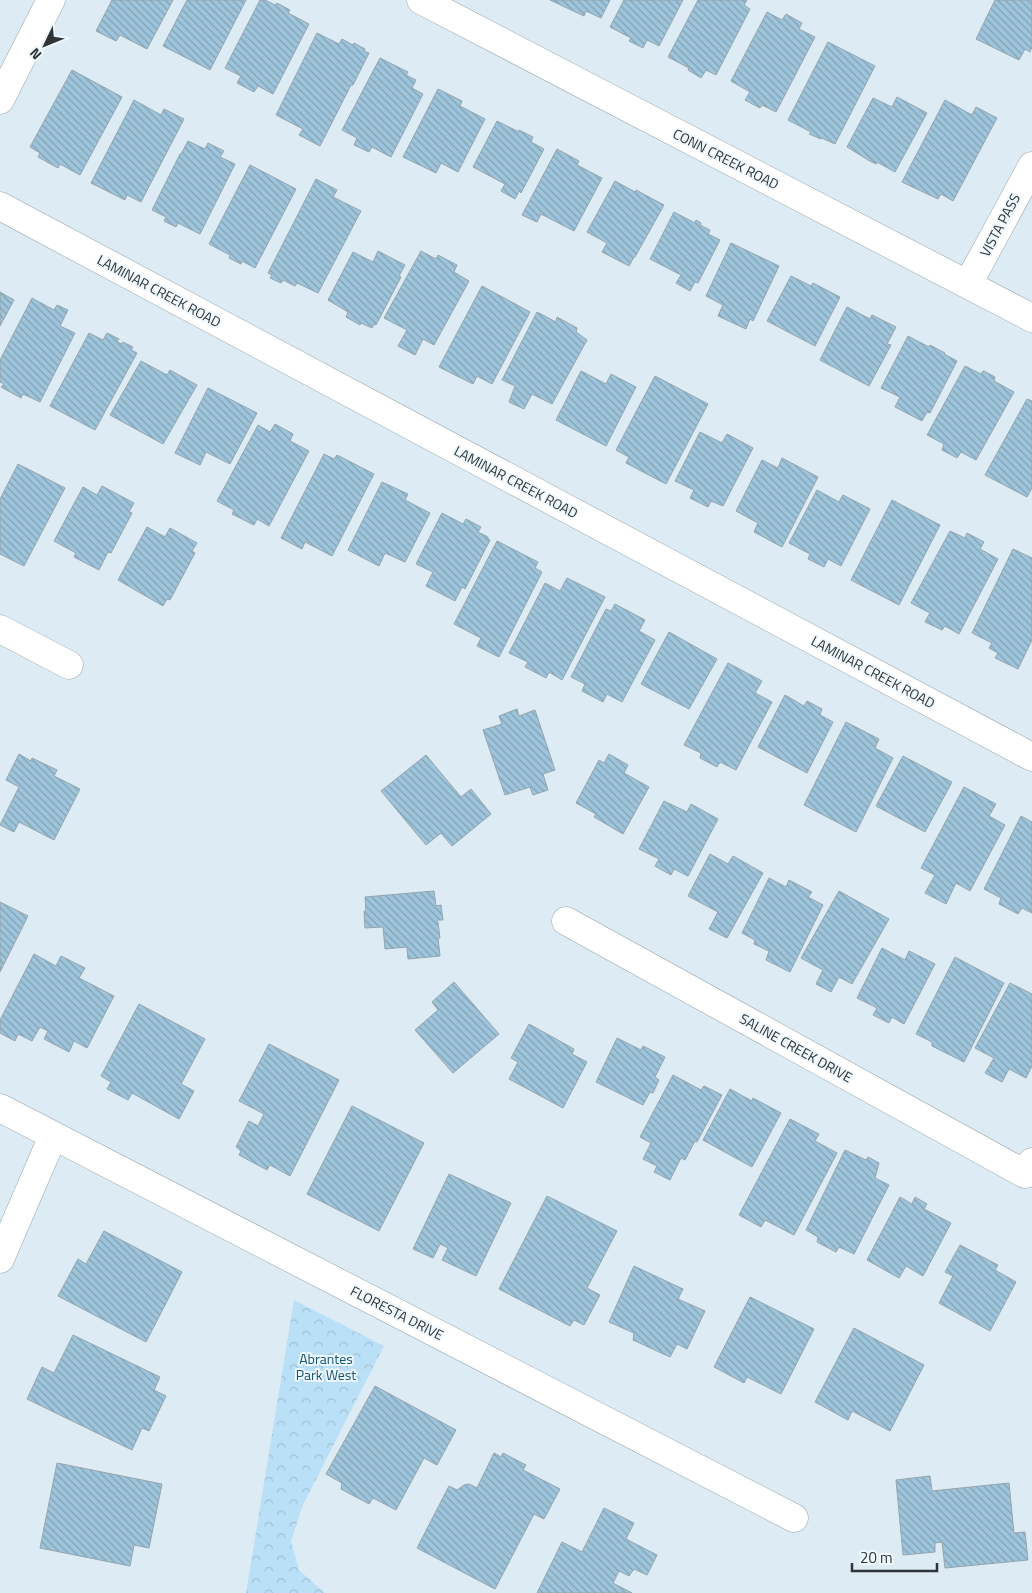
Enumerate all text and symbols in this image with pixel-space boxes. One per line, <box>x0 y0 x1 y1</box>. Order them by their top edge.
north arrow <box>20 20 70 70</box>
text: N <box>24 43 46 65</box>
street label: CONN CREEK ROAD <box>670 123 783 194</box>
street label: VISTA PASS <box>974 190 1025 260</box>
street label: LAMINAR CREEK ROAD <box>94 249 225 332</box>
street label: LAMINAR CREEK ROAD <box>451 440 582 523</box>
street label: LAMINAR CREEK ROAD <box>808 630 939 713</box>
street label: SALINE CREEK DRIVE <box>736 1008 857 1087</box>
street label: FLORESTA DRIVE <box>347 1280 448 1345</box>
park label: Abrantes Park West <box>296 1348 356 1385</box>
scale bar <box>852 1540 937 1572</box>
text: 20 m <box>860 1546 893 1569</box>

